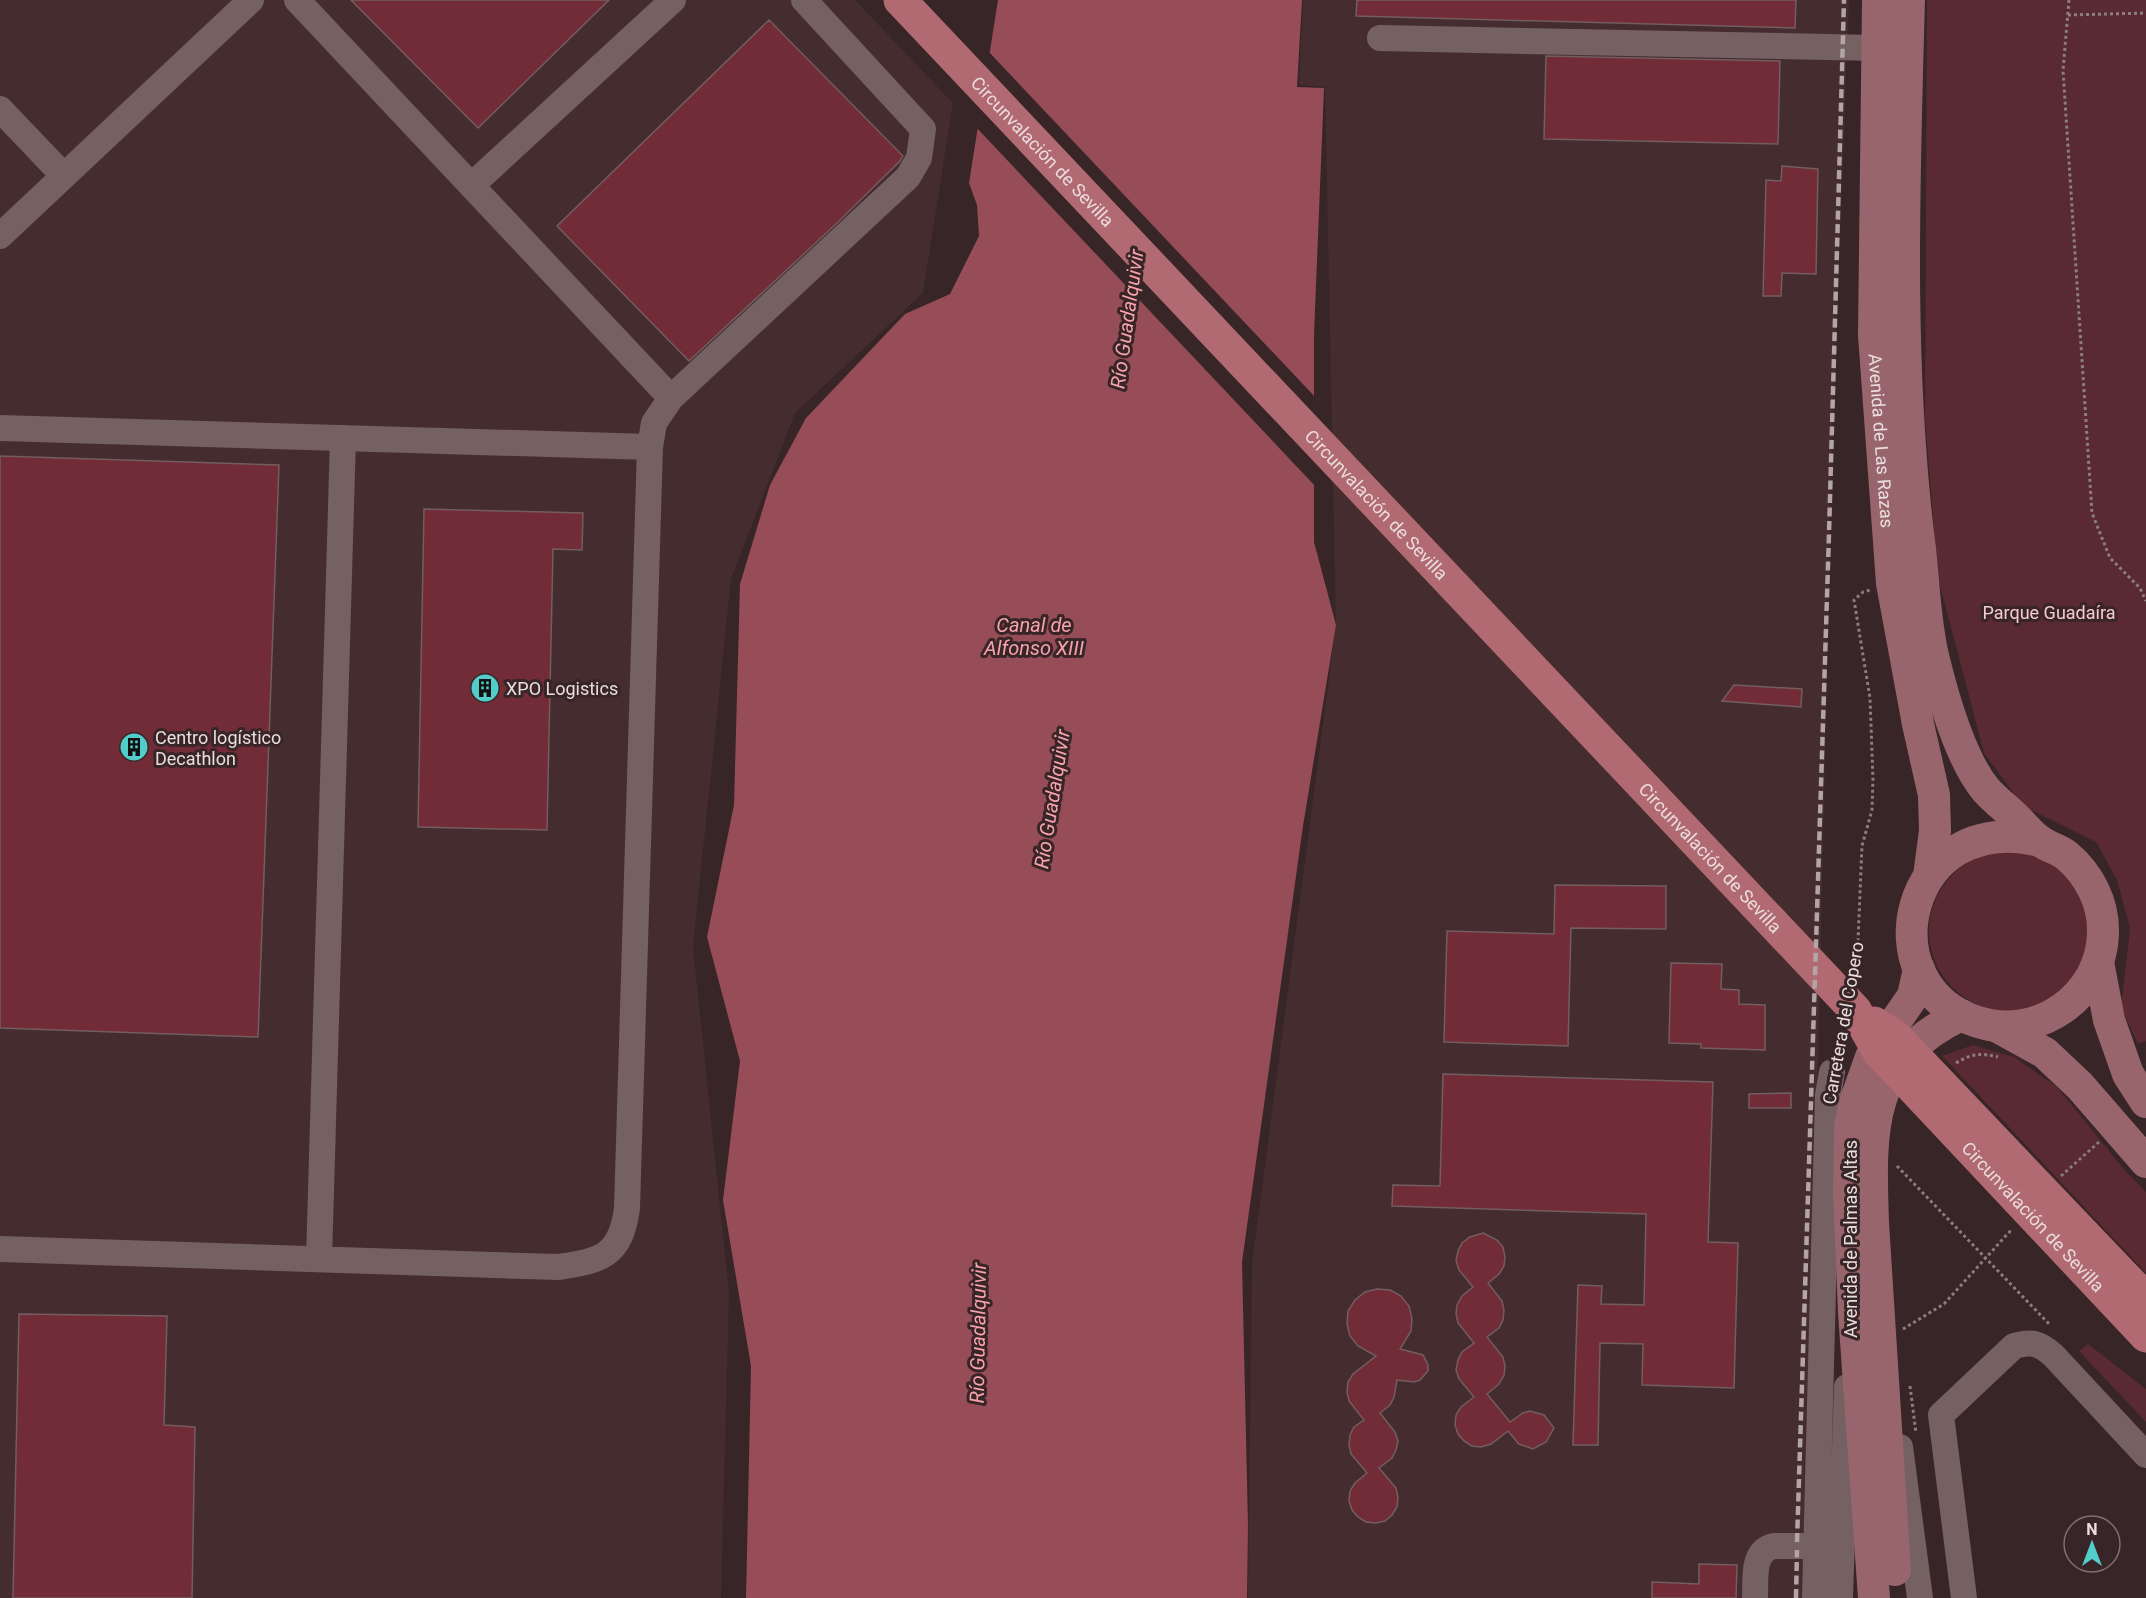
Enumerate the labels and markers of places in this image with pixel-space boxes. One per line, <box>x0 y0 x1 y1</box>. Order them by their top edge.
building icon: XPO Logistics <box>469 672 501 704</box>
place label: XPO Logistics <box>506 678 618 699</box>
place label: Centro logístico Decathlon <box>155 727 281 769</box>
building icon: Centro logístico Decathlon <box>118 731 150 763</box>

